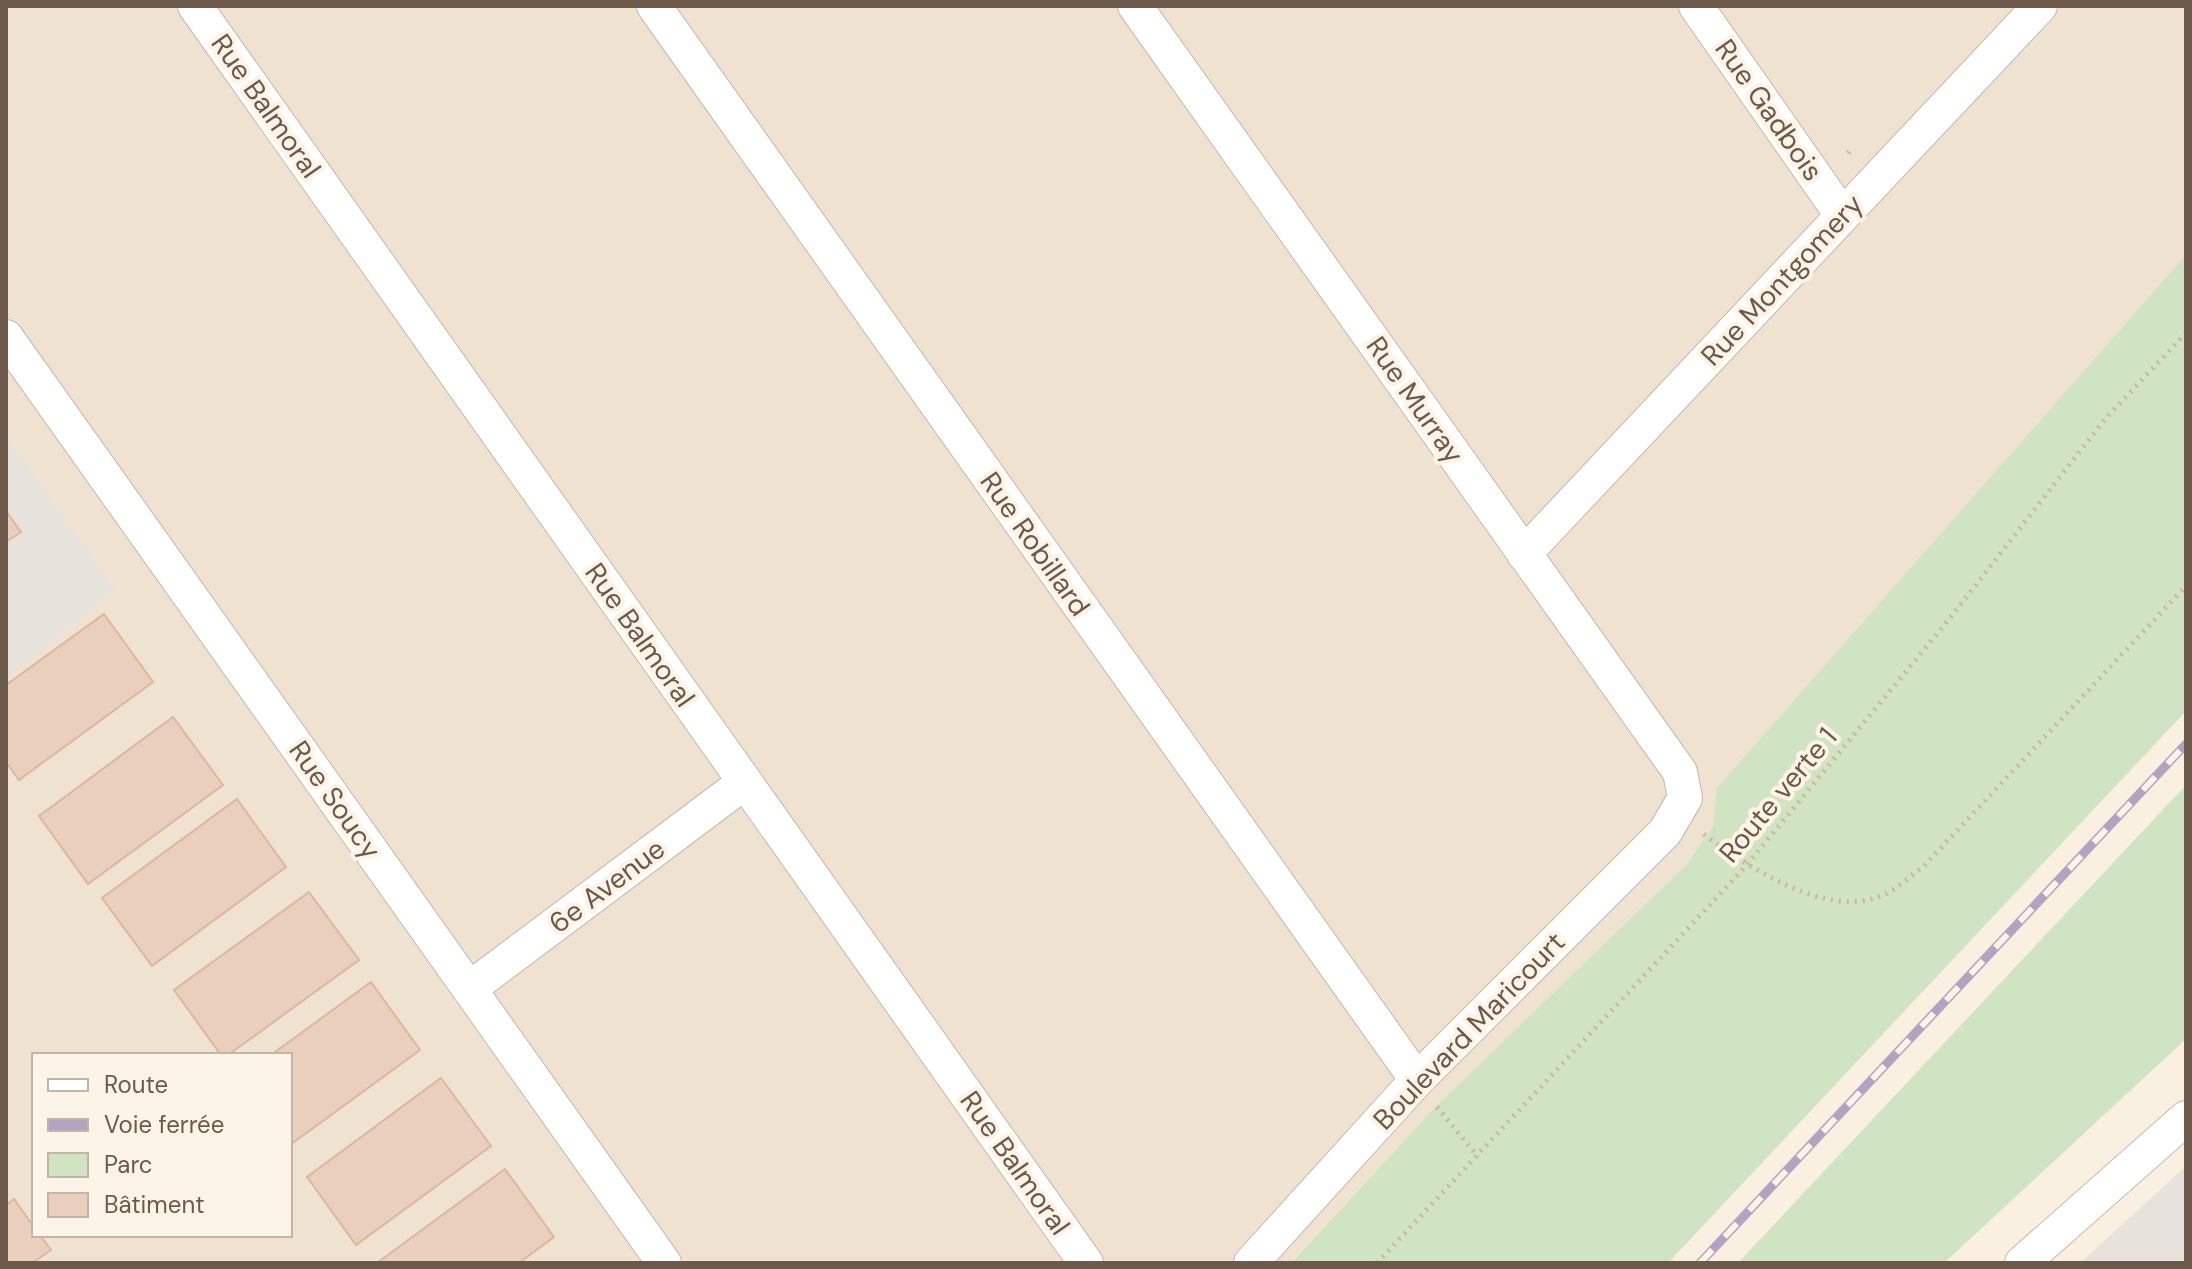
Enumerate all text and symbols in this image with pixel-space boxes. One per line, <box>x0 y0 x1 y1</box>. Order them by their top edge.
street label: Rue Balmoral <box>203 27 329 185</box>
street label: Rue Gadbois <box>1707 32 1831 188</box>
street label: Rue Montgomery <box>1693 186 1871 374</box>
street label: Rue Murray <box>1358 329 1472 471</box>
street label: Rue Robillard <box>972 465 1098 623</box>
street label: Rue Balmoral <box>577 556 703 714</box>
street label: Route verte 1 <box>1711 720 1845 870</box>
street label: Rue Soucy <box>281 733 389 867</box>
street label: 6e Avenue <box>542 830 672 942</box>
street label: Boulevard Maricourt <box>1365 924 1573 1138</box>
legend <box>32 1053 292 1237</box>
text: Route <box>104 1069 168 1100</box>
street label: Rue Balmoral <box>952 1084 1078 1242</box>
text: Voie ferrée <box>104 1109 224 1140</box>
text: Parc <box>104 1149 153 1180</box>
text: Bâtiment <box>104 1189 205 1220</box>

